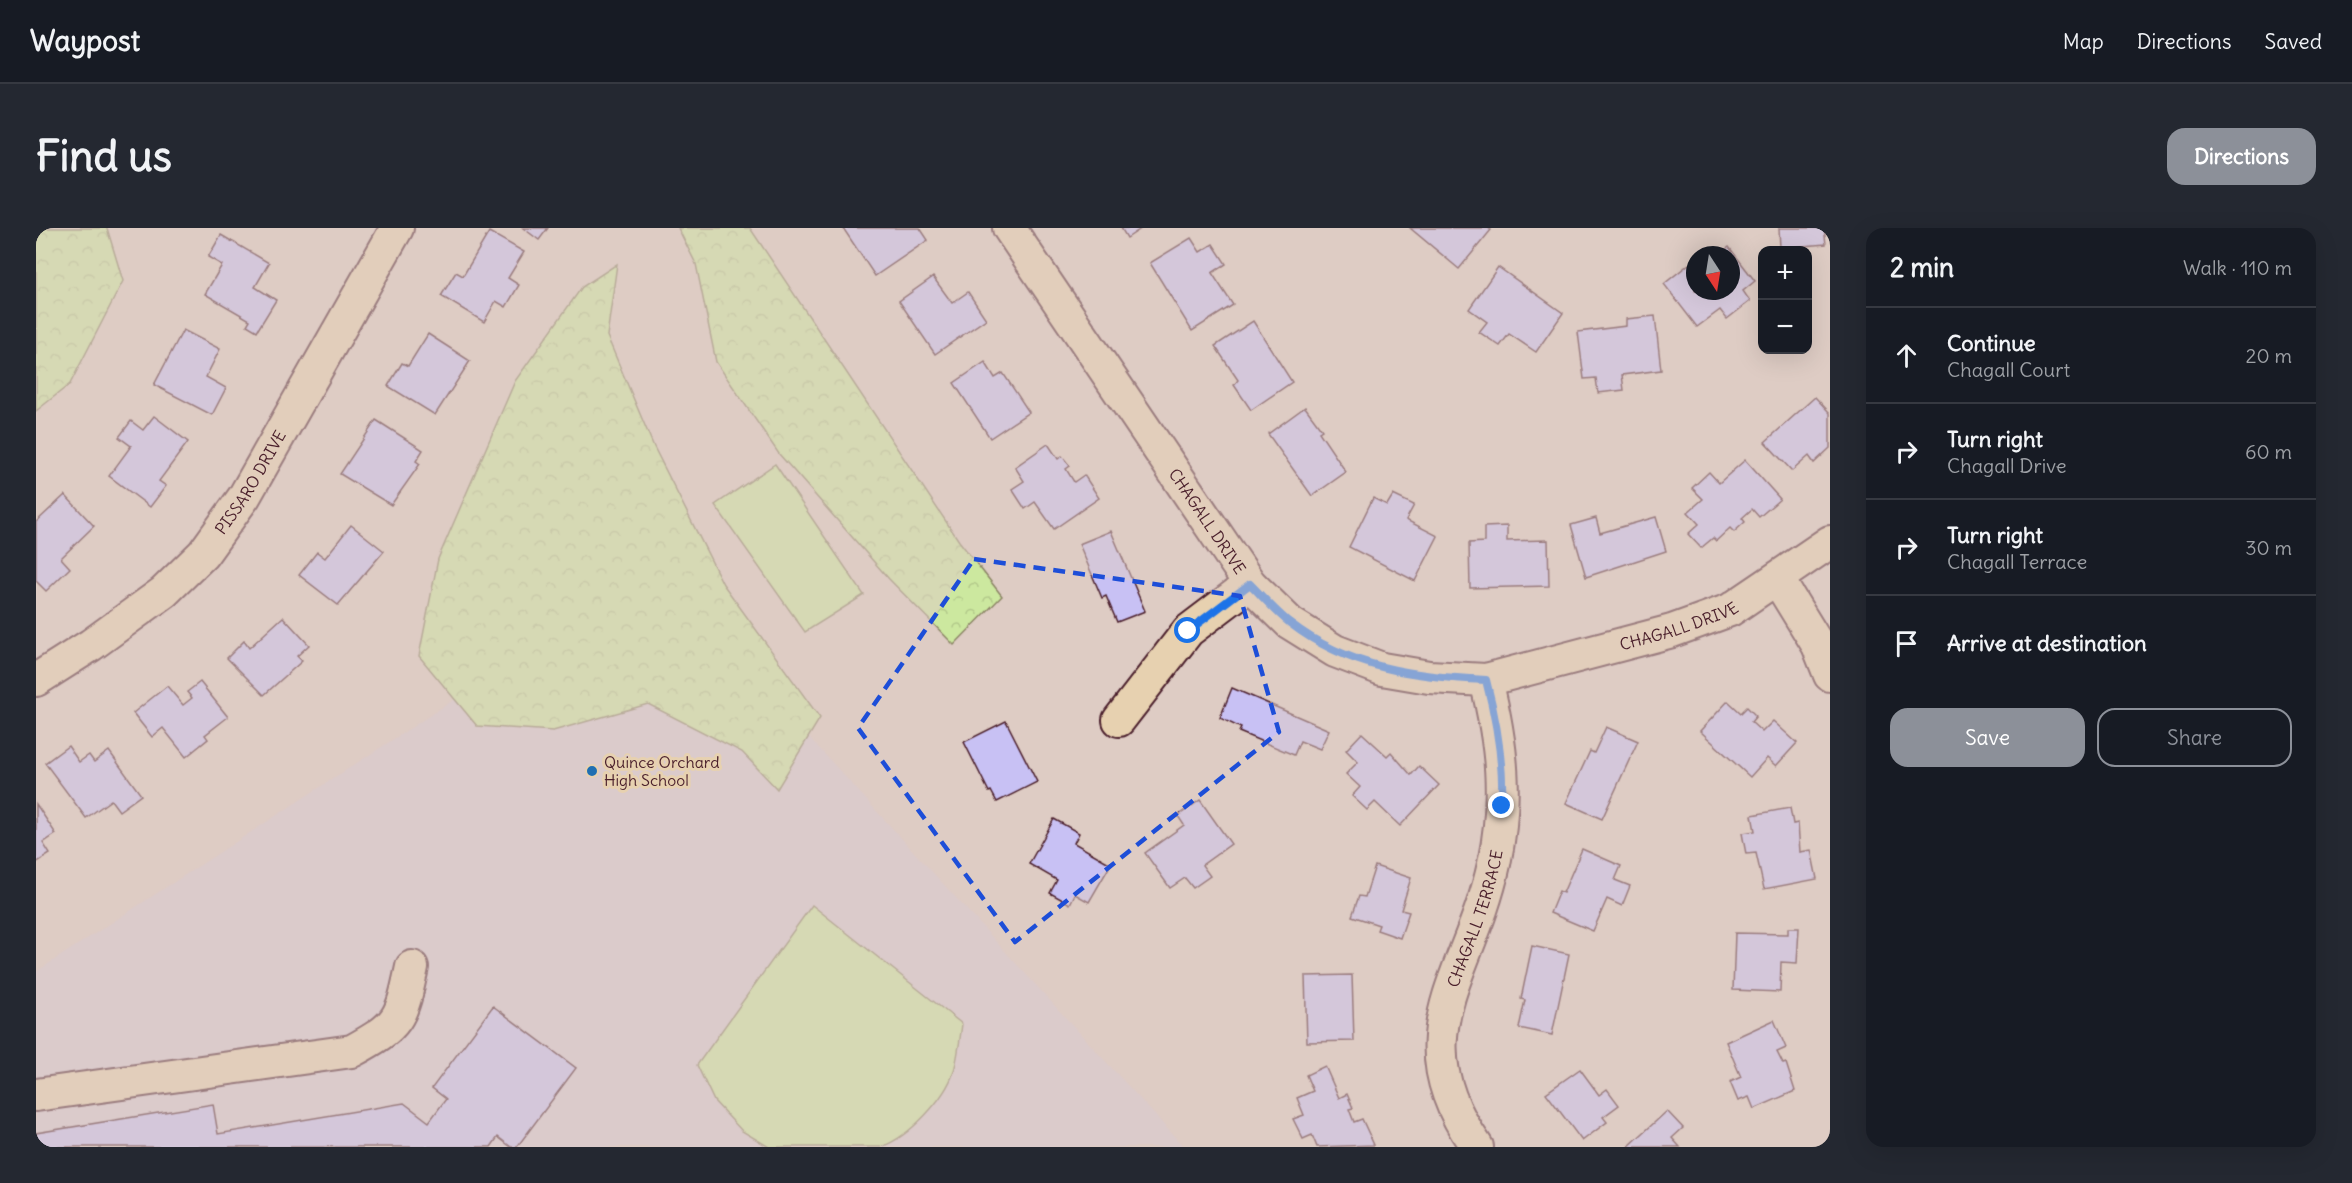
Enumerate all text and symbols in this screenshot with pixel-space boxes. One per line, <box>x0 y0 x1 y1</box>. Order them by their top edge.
text: Waypost <box>30 23 140 59</box>
text: Map <box>2063 28 2104 55</box>
text: Directions <box>2137 28 2231 55</box>
text: Saved <box>2264 28 2322 55</box>
button: Directions <box>2167 128 2316 185</box>
text: Find us <box>36 130 172 182</box>
north arrow <box>1686 246 1740 300</box>
map controls <box>1758 246 1812 354</box>
button: + <box>1758 246 1812 300</box>
text: 2 min <box>1890 251 1954 284</box>
text: Walk · 110 m <box>2183 255 2292 280</box>
button: − <box>1758 300 1812 354</box>
text: Continue <box>1947 329 2036 357</box>
icon: ahead <box>1890 339 1923 372</box>
text: 20 m <box>2246 343 2292 368</box>
text: Chagall Court <box>1947 357 2070 382</box>
text: Turn right <box>1947 425 2043 453</box>
street label: PISSARO DRIVE <box>210 427 290 538</box>
icon: right <box>1890 435 1923 468</box>
text: 60 m <box>2245 439 2292 464</box>
text: Chagall Drive <box>1947 453 2067 478</box>
street label: CHAGALL DRIVE <box>1165 465 1250 578</box>
text: Turn right <box>1947 521 2043 549</box>
icon: right <box>1890 531 1923 564</box>
text: 30 m <box>2245 535 2292 560</box>
text: Chagall Terrace <box>1947 549 2087 574</box>
street label: CHAGALL DRIVE <box>1617 597 1742 654</box>
route start <box>1174 617 1200 643</box>
icon: arrive <box>1890 627 1923 660</box>
text: Arrive at destination <box>1947 629 2147 657</box>
button: Save <box>1890 708 2085 767</box>
button: Share <box>2097 708 2292 767</box>
place label: Quince Orchard High School <box>604 752 720 790</box>
marker: Quince Orchard High School <box>585 764 599 778</box>
route end <box>1488 792 1514 818</box>
street label: CHAGALL TERRACE <box>1443 848 1507 990</box>

